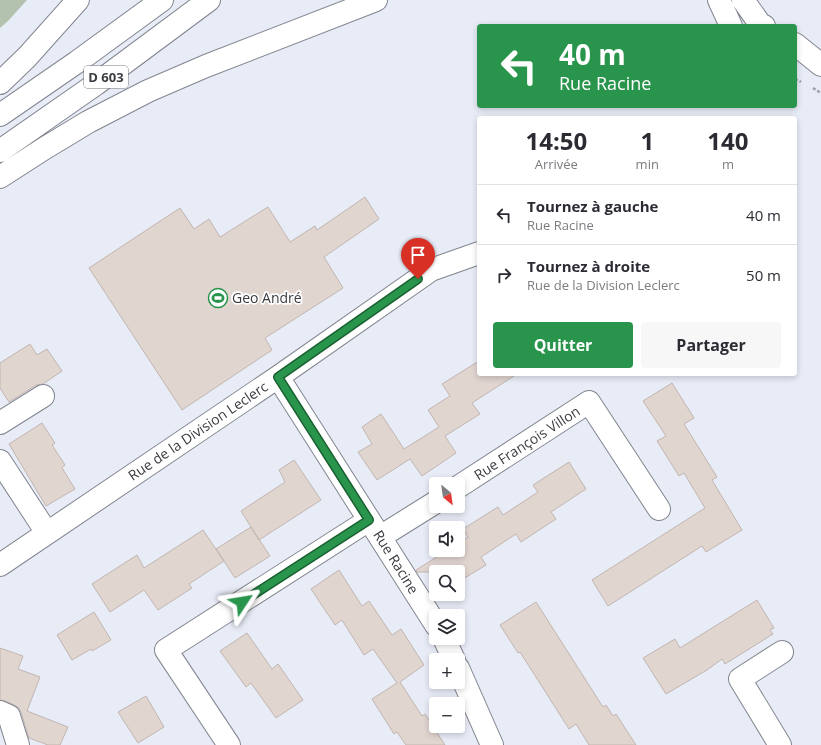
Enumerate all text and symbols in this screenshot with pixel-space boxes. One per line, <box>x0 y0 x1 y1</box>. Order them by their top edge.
text: 40 m <box>559 35 626 73</box>
icon: left <box>493 40 545 92</box>
road number: D 603 <box>84 66 128 88</box>
text: Rue Racine <box>559 71 651 95</box>
text: 14:50 <box>525 124 587 157</box>
text: 1 <box>640 124 654 157</box>
text: 140 <box>707 124 749 157</box>
text: Arrivée <box>535 155 578 173</box>
text: min <box>636 155 659 173</box>
text: m <box>722 155 734 173</box>
text: Tournez à gauche <box>527 196 658 216</box>
icon: left <box>493 204 515 226</box>
text: 40 m <box>746 205 781 225</box>
text: Rue Racine <box>527 216 594 234</box>
pin <box>401 238 435 279</box>
icon: arrive <box>407 244 429 266</box>
text: Tournez à droite <box>527 256 650 276</box>
icon: right <box>493 264 515 286</box>
text: 50 m <box>746 265 781 285</box>
text: Rue de la Division Leclerc <box>527 276 680 294</box>
sports icon: Geo André <box>207 287 229 309</box>
place label: Geo André <box>232 288 302 307</box>
button: Quitter <box>493 322 633 368</box>
button: Partager <box>641 322 781 368</box>
street label: Rue de la Division Leclerc <box>124 377 271 484</box>
street label: Rue François Villon <box>470 401 583 484</box>
north arrow <box>429 477 465 513</box>
map controls <box>429 477 465 733</box>
button: sound <box>429 521 465 557</box>
street label: Rue Racine <box>369 526 424 597</box>
button: search <box>429 565 465 601</box>
position arrow <box>221 581 263 623</box>
button: layers <box>429 609 465 645</box>
button: + <box>429 653 465 689</box>
button: − <box>429 697 465 733</box>

